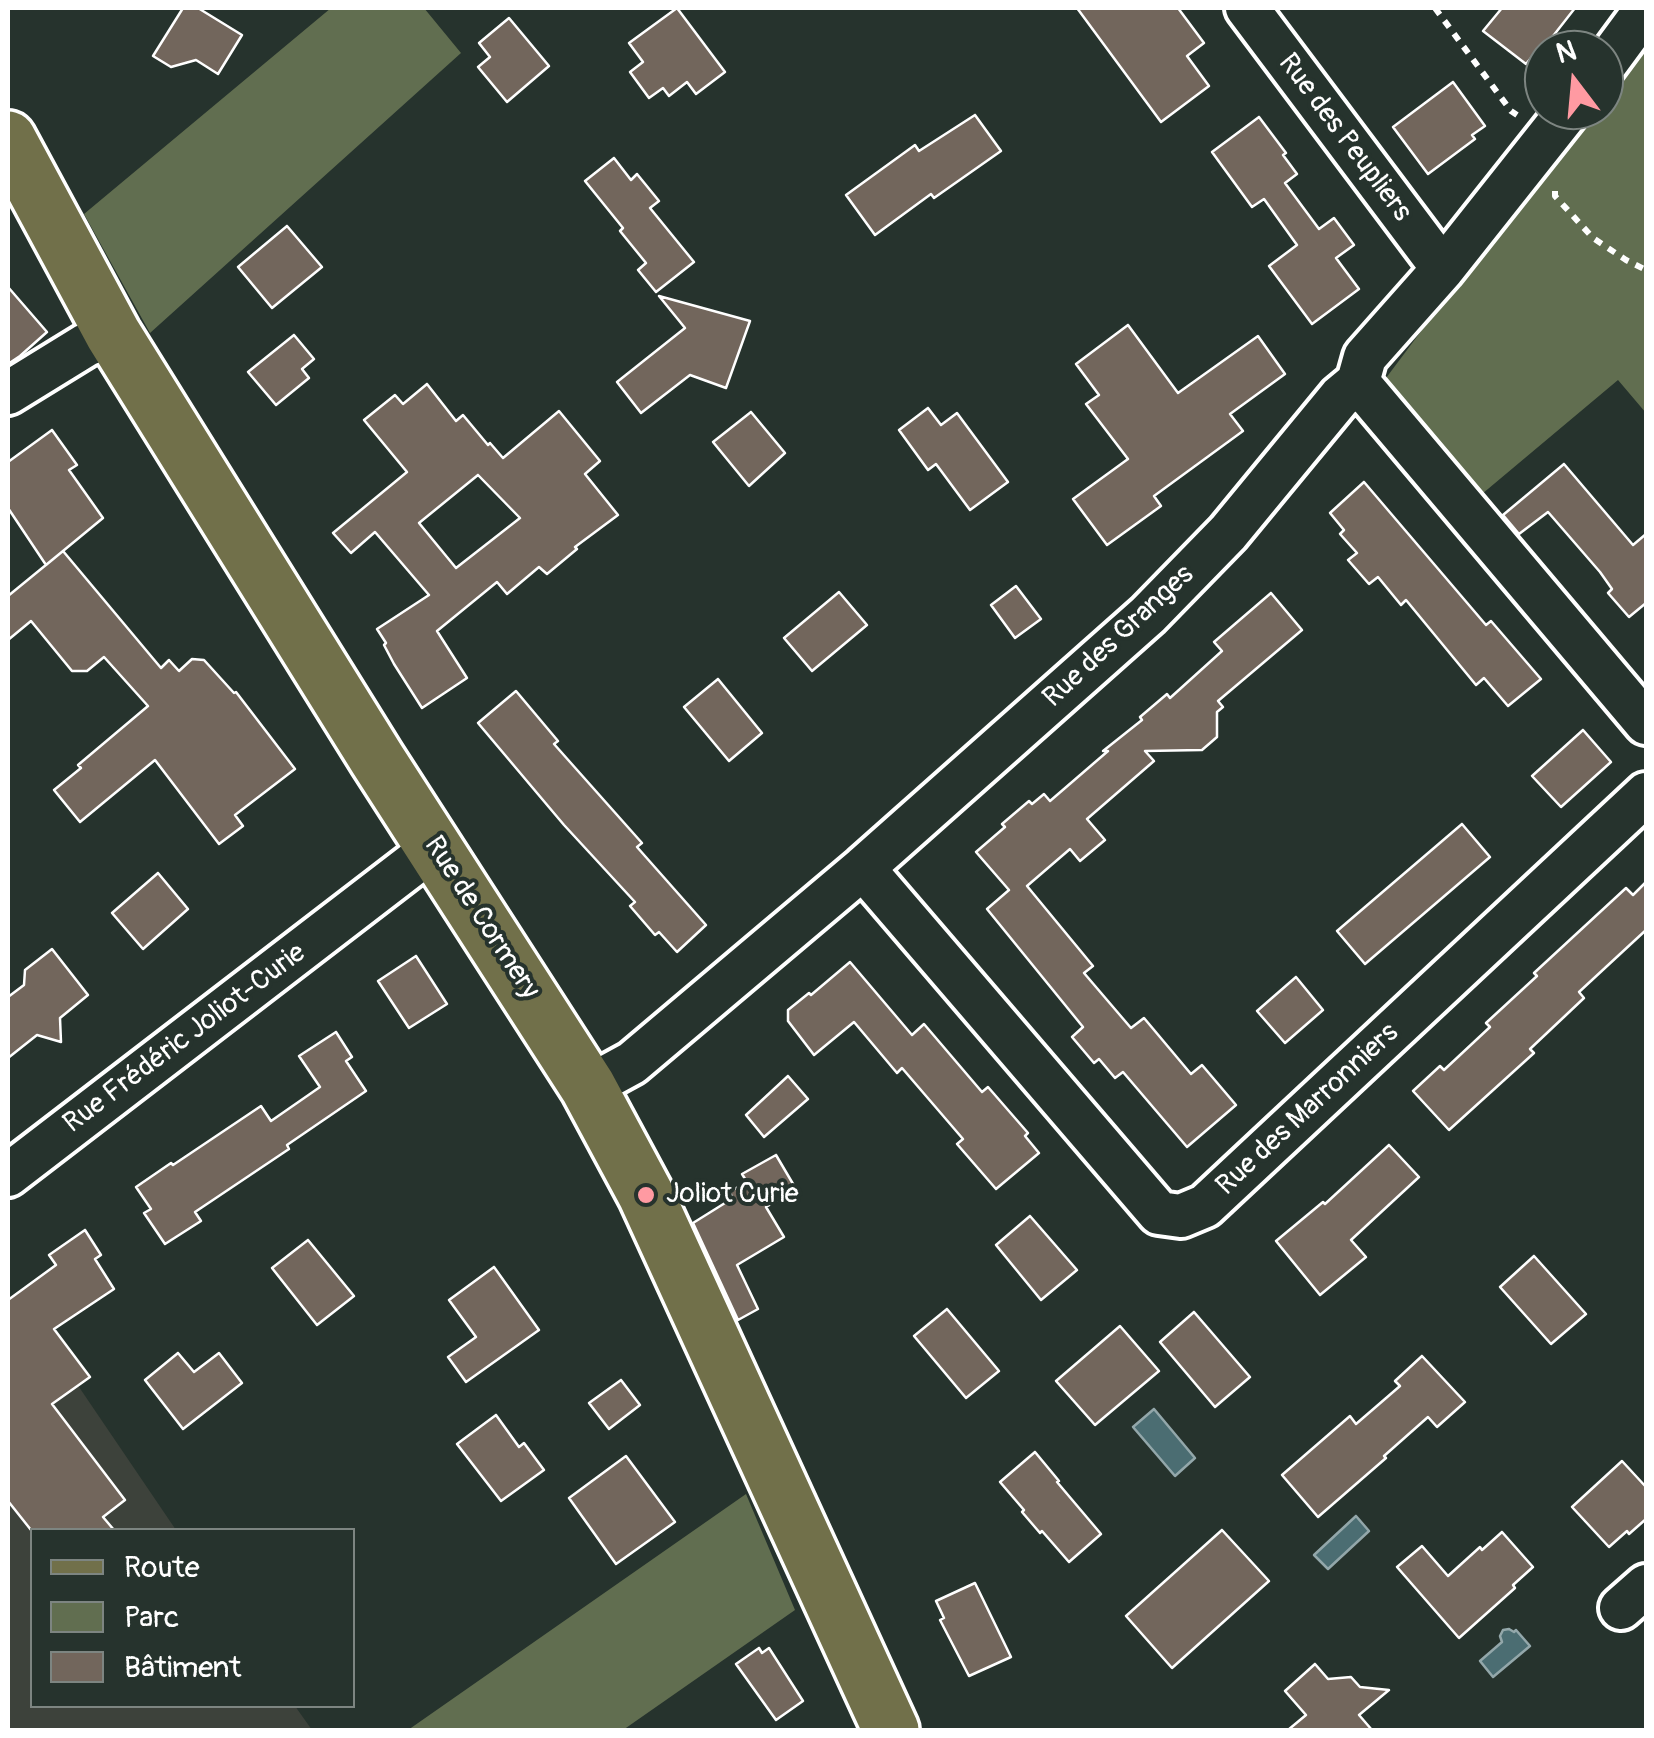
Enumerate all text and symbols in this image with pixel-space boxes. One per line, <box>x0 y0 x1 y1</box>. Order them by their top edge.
north arrow <box>1524 30 1624 130</box>
text: N <box>1552 33 1580 72</box>
street label: Rue des Peupliers <box>1270 48 1418 228</box>
street label: Rue des Granges <box>1037 559 1201 715</box>
street label: Rue de Cormery <box>416 830 546 1006</box>
street label: Rue Frédéric Joliot-Curie <box>57 937 313 1141</box>
street label: Rue des Marronniers <box>1210 1017 1406 1203</box>
place label: Joliot Curie <box>666 1178 799 1212</box>
marker: Joliot Curie <box>635 1184 657 1206</box>
legend <box>30 1528 355 1708</box>
text: Route <box>124 1549 199 1586</box>
text: Parc <box>124 1599 179 1636</box>
text: Bâtiment <box>124 1649 241 1686</box>

